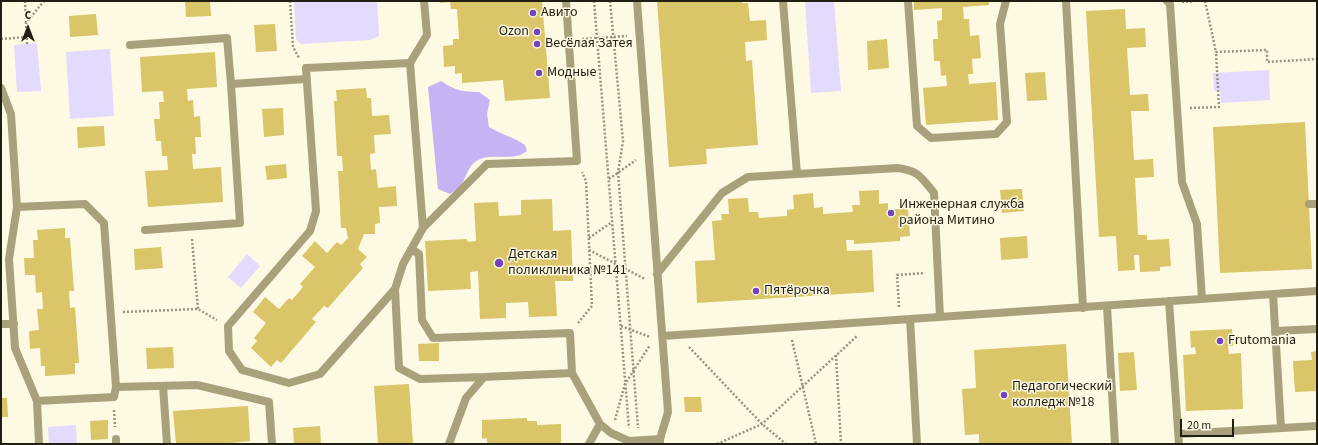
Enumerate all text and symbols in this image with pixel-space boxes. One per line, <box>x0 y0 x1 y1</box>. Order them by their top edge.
place label: Авито <box>541 5 577 21</box>
north arrow <box>8 8 48 48</box>
text: С <box>25 8 31 23</box>
marker: Авито <box>528 8 538 18</box>
place label: Ozon <box>499 24 529 40</box>
marker: Ozon <box>532 27 542 37</box>
place label: Весёлая Затея <box>545 36 633 52</box>
marker: Весёлая Затея <box>532 39 542 49</box>
place label: Модные <box>547 65 596 81</box>
marker: Модные <box>534 68 544 78</box>
place label: Инженерная служба района Митино <box>899 197 1024 230</box>
marker: Инженерная служба района Митино <box>886 208 896 218</box>
place label: Детская поликлиника №141 <box>508 247 627 280</box>
marker: Детская поликлиника №141 <box>493 257 505 269</box>
place label: Пятёрочка <box>764 283 830 299</box>
marker: Пятёрочка <box>751 286 761 296</box>
place label: Frutomania <box>1228 333 1296 349</box>
marker: Frutomania <box>1215 336 1225 346</box>
place label: Педагогический колледж №18 <box>1012 379 1112 412</box>
marker: Педагогический колледж №18 <box>999 390 1009 400</box>
scale bar <box>1182 411 1236 437</box>
text: 20 m <box>1187 417 1211 434</box>

